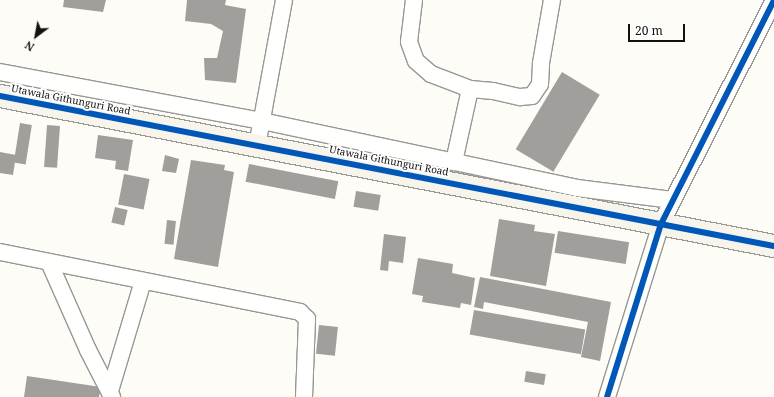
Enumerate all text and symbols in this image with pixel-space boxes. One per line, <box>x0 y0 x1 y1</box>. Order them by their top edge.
north arrow <box>16 16 56 56</box>
scale bar <box>630 16 687 42</box>
text: 20 m <box>635 22 663 39</box>
text: N <box>22 38 37 55</box>
street label: Utawala Githunguri Road <box>10 83 132 117</box>
street label: Utawala Githunguri Road <box>328 144 450 178</box>

